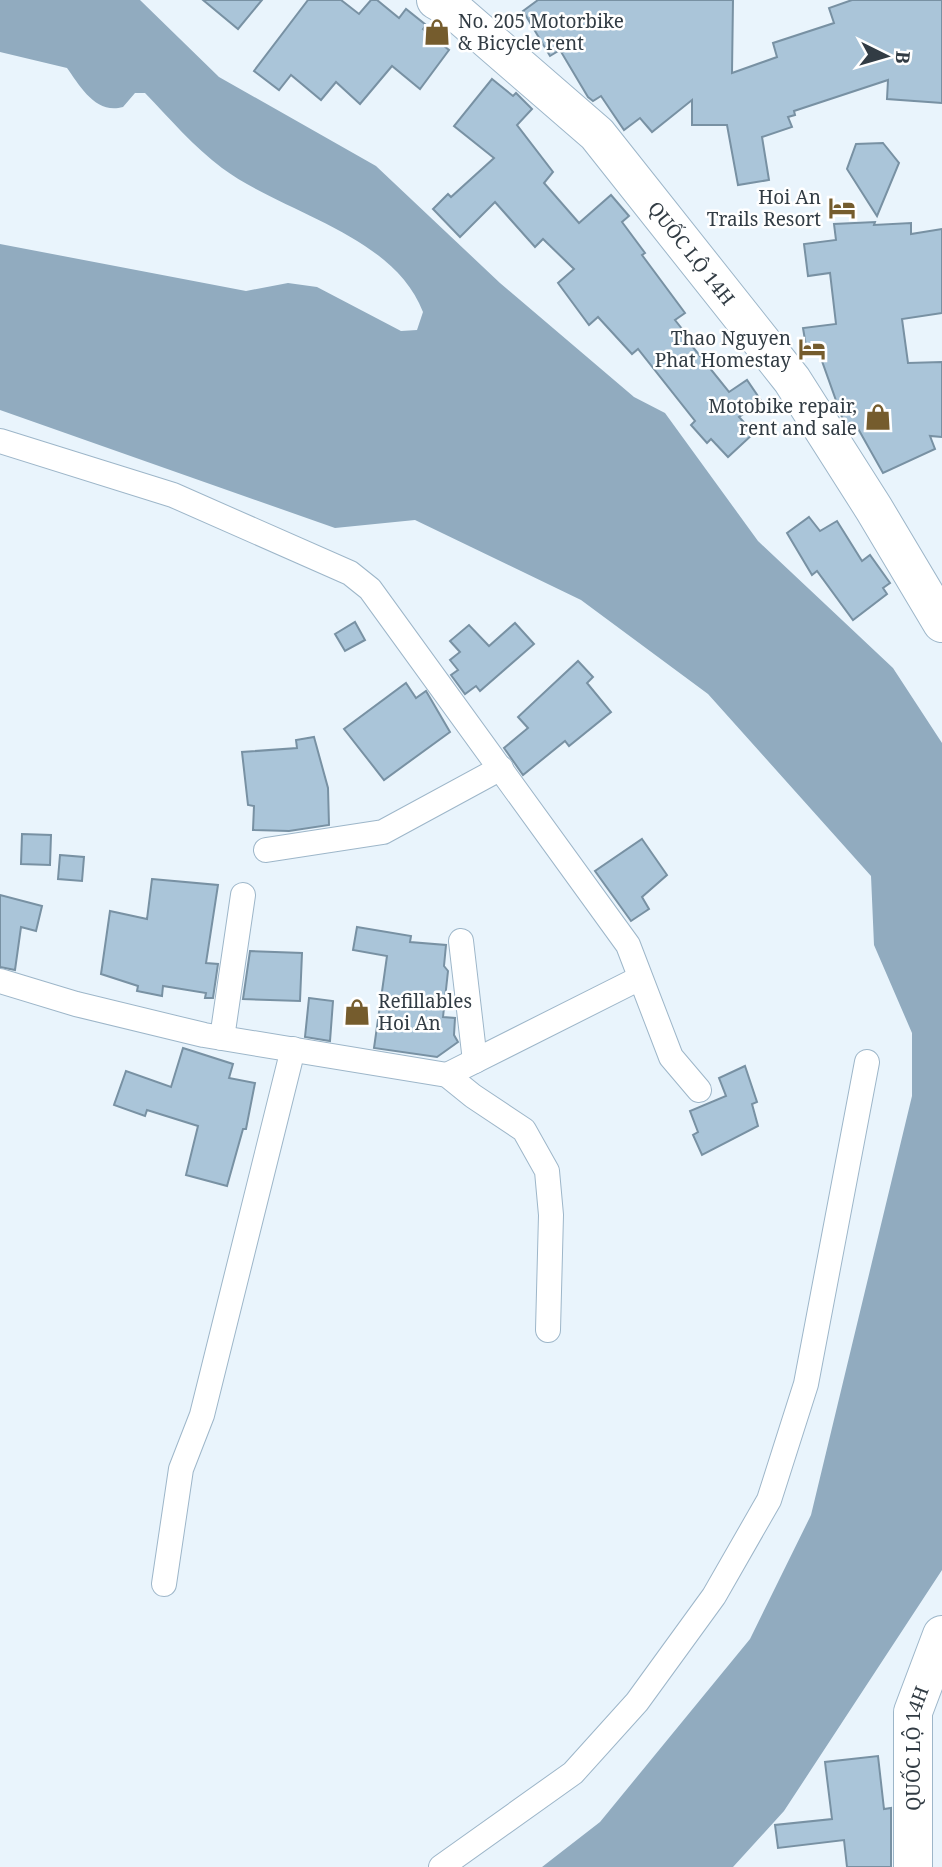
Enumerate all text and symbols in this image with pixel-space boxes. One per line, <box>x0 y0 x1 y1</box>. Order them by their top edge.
place label: No. 205 Motorbike & Bicycle rent <box>458 8 624 56</box>
shop icon: No. 205 Motorbike & Bicycle rent <box>422 17 452 47</box>
north arrow <box>851 21 921 91</box>
text: B <box>889 50 916 65</box>
place label: Hoi An Trails Resort <box>707 184 821 232</box>
hotel icon: Hoi An Trails Resort <box>827 193 857 223</box>
street label: QUỐC LỘ 14H <box>642 196 741 311</box>
place label: Thao Nguyen Phat Homestay <box>655 325 791 373</box>
hotel icon: Thao Nguyen Phat Homestay <box>797 334 827 364</box>
place label: Motobike repair, rent and sale <box>708 393 857 441</box>
shop icon: Motobike repair, rent and sale <box>863 402 893 432</box>
place label: Refillables Hoi An <box>378 988 472 1036</box>
shop icon: Refillables Hoi An <box>342 997 372 1027</box>
street label: QUỐC LỘ 14H <box>900 1682 935 1811</box>

